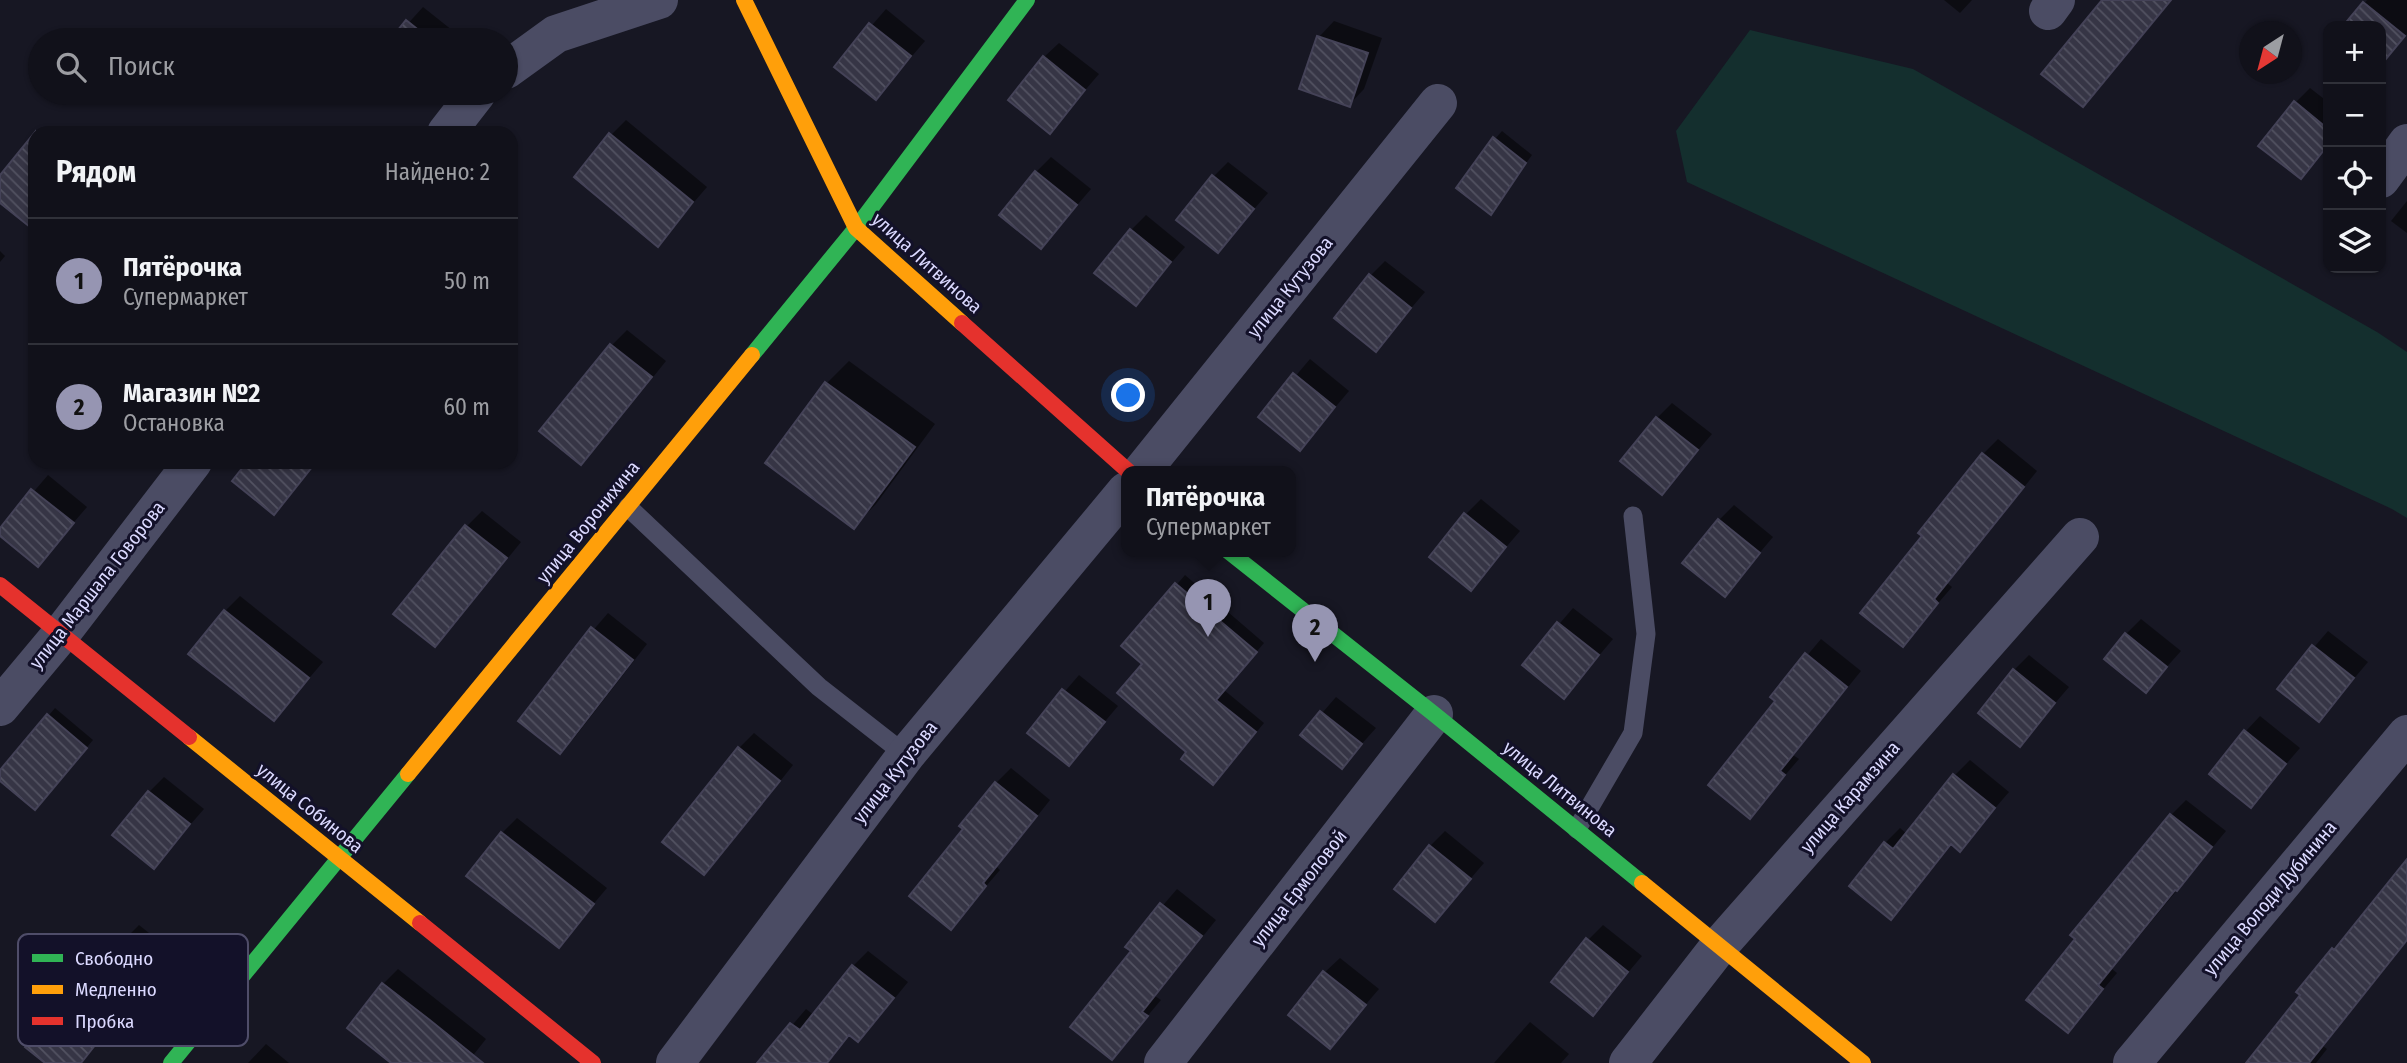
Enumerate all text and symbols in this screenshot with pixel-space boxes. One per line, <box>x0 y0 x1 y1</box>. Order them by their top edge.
north arrow <box>2239 21 2302 84</box>
map controls <box>2323 21 2386 273</box>
button: + <box>2323 21 2386 84</box>
search box <box>28 28 518 105</box>
icon: search <box>52 48 90 86</box>
text: Поиск <box>108 51 175 82</box>
button: − <box>2323 84 2386 147</box>
button: locate <box>2323 147 2386 210</box>
text: Рядом <box>56 154 136 190</box>
text: Найдено: 2 <box>385 158 490 186</box>
street label: улица Литвинова <box>867 208 987 318</box>
button: layers <box>2323 210 2386 273</box>
street label: улица Кутузова <box>1242 232 1338 342</box>
text: Пятёрочка <box>123 252 242 283</box>
text: 1 <box>74 267 84 295</box>
text: 50 m <box>444 267 490 295</box>
text: Супермаркет <box>123 283 248 311</box>
text: Магазин №2 <box>123 378 260 409</box>
your location <box>1111 378 1145 412</box>
text: 2 <box>74 393 84 421</box>
text: 60 m <box>444 393 490 421</box>
text: Остановка <box>123 409 225 437</box>
street label: улица Воронихина <box>532 456 644 588</box>
popup <box>1121 466 1296 557</box>
text: Пятёрочка <box>1146 482 1265 513</box>
street label: улица Маршала Говорова <box>24 497 170 673</box>
text: Супермаркет <box>1146 513 1271 541</box>
pin: 1 <box>1185 579 1231 637</box>
pin: 2 <box>1292 604 1338 662</box>
street label: улица Кутузова <box>848 716 942 828</box>
street label: улица Литвинова <box>1498 736 1622 842</box>
street label: улица Карамзина <box>1795 737 1905 857</box>
street label: улица Собинова <box>252 758 368 858</box>
street label: улица Володи Дубинина <box>2199 816 2341 980</box>
street label: улица Ермоловой <box>1246 825 1352 951</box>
legend <box>18 934 248 1046</box>
text: Свободно <box>75 947 153 970</box>
text: Медленно <box>75 978 157 1001</box>
text: Пробка <box>75 1010 134 1033</box>

